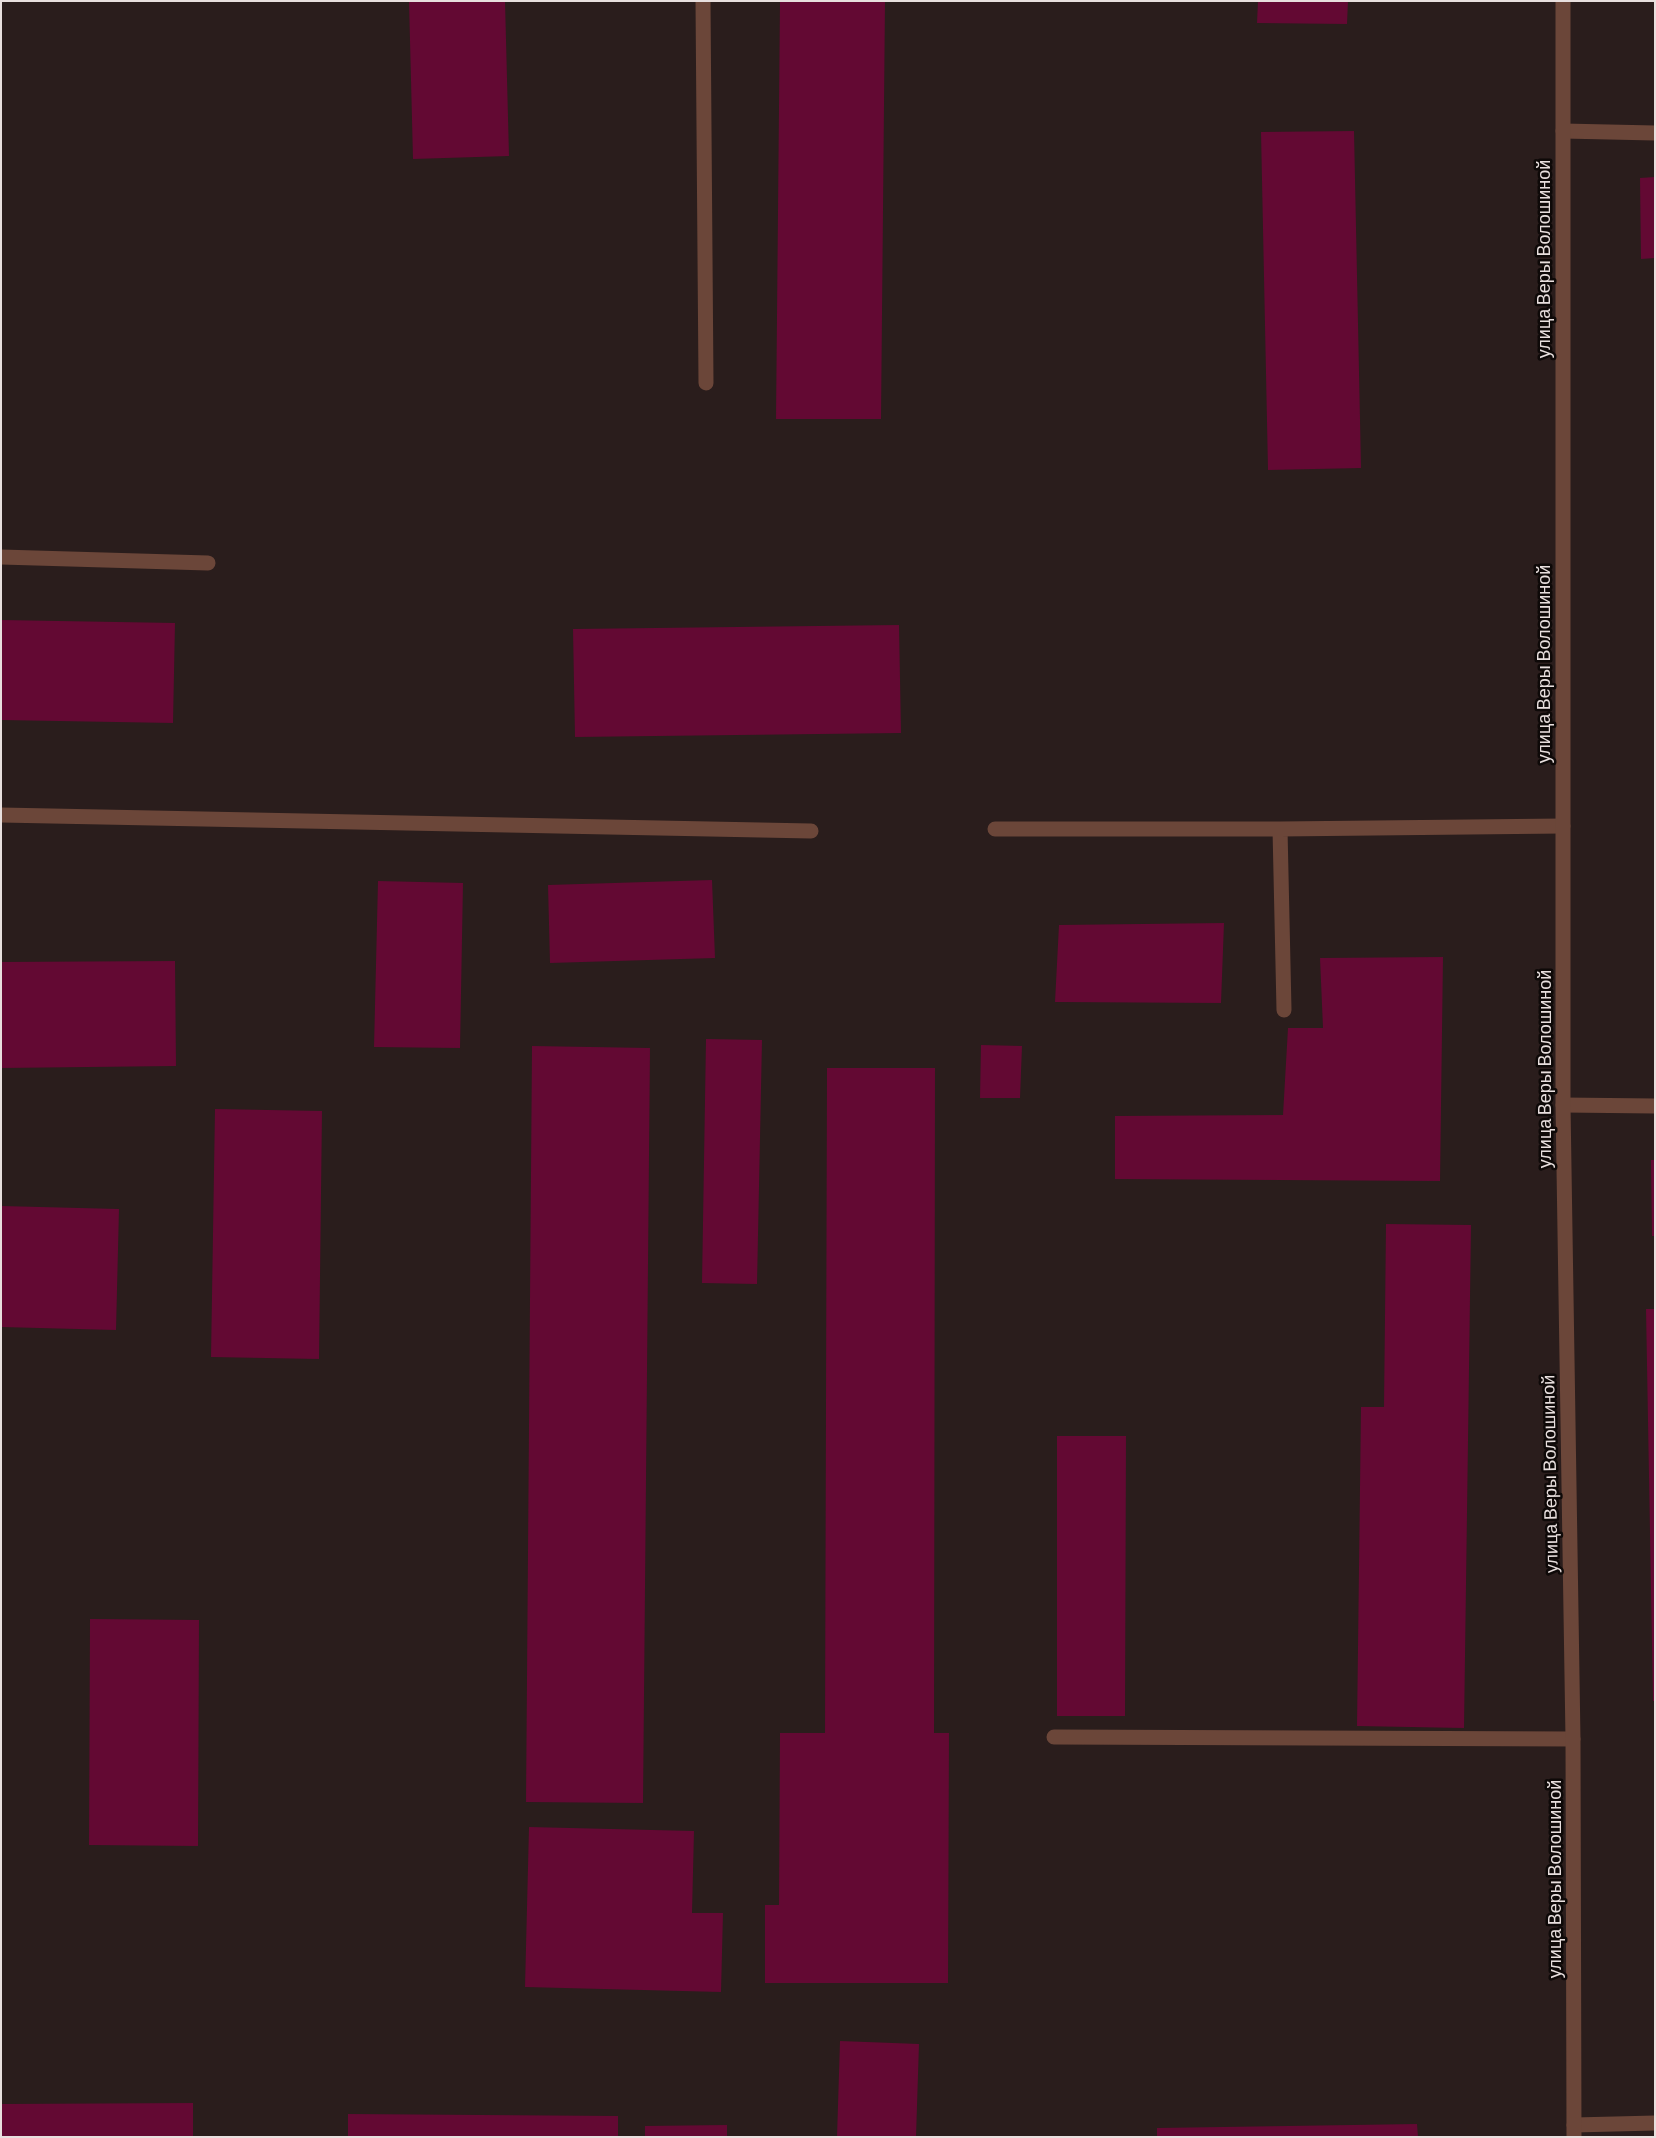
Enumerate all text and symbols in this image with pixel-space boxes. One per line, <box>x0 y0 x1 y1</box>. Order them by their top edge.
street label: улица Веры Волошиной <box>1533 160 1555 358</box>
street label: улица Веры Волошиной <box>1533 565 1555 763</box>
street label: улица Веры Волошиной <box>1534 970 1556 1168</box>
street label: улица Веры Волошиной <box>1537 1375 1563 1573</box>
street label: улица Веры Волошиной <box>1544 1780 1566 1978</box>

